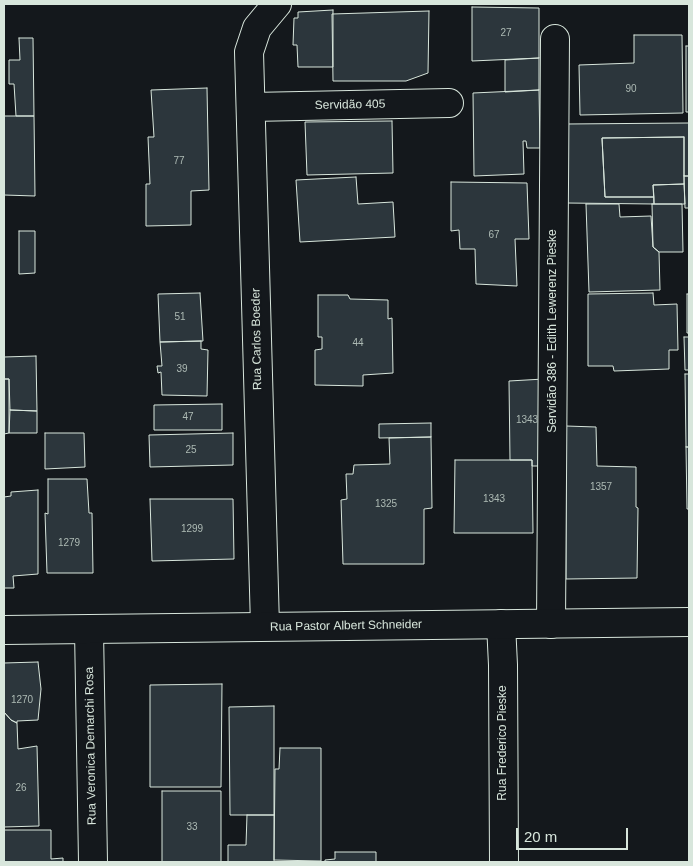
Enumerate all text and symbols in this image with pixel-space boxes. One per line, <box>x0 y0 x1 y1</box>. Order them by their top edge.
house number: 27 <box>500 27 512 39</box>
house number: 90 <box>625 83 637 95</box>
street label: Servidão 405 <box>315 97 385 113</box>
house number: 77 <box>173 155 185 167</box>
house number: 67 <box>488 229 500 241</box>
street label: Servidão 386 - Edith Lewerenz Pieske <box>546 229 560 433</box>
street label: Rua Carlos Boeder <box>249 288 265 390</box>
house number: 51 <box>174 311 186 323</box>
house number: 44 <box>352 337 364 349</box>
house number: 39 <box>176 363 188 375</box>
house number: 47 <box>182 411 194 423</box>
house number: 1343 <box>516 414 538 426</box>
house number: 25 <box>185 444 197 456</box>
house number: 1357 <box>590 481 612 493</box>
house number: 1343 <box>483 493 505 505</box>
house number: 1325 <box>375 498 397 510</box>
house number: 1299 <box>181 523 203 535</box>
house number: 1279 <box>58 537 80 549</box>
street label: Rua Pastor Albert Schneider <box>270 617 422 635</box>
street label: Rua Veronica Demarchi Rosa <box>82 667 100 825</box>
street label: Rua Frederico Pieske <box>496 685 510 801</box>
house number: 1270 <box>11 694 33 706</box>
house number: 26 <box>15 782 27 794</box>
scale bar <box>518 818 630 850</box>
house number: 33 <box>186 821 198 833</box>
text: 20 m <box>524 828 557 845</box>

